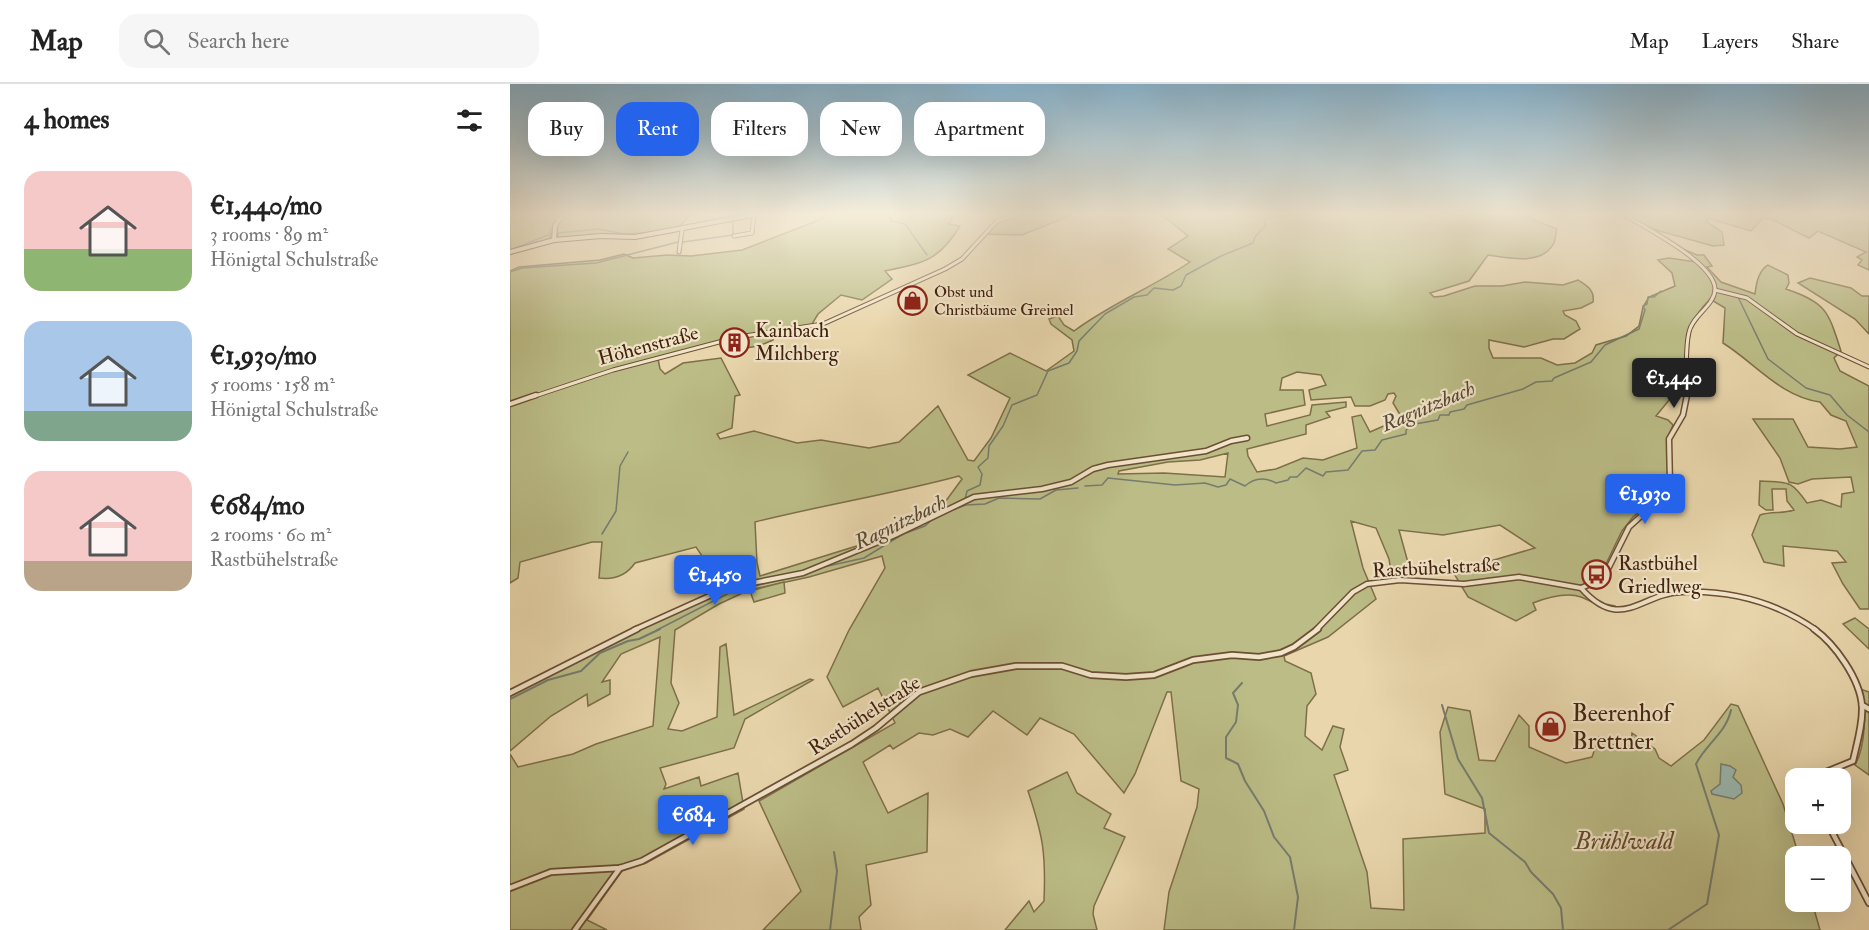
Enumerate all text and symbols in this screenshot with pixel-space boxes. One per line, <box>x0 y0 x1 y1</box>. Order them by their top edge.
search box <box>119 14 539 68</box>
text: Map <box>30 24 83 59</box>
icon: search <box>140 25 173 58</box>
text: Search here <box>188 27 289 55</box>
text: Map <box>1629 28 1669 55</box>
text: Layers <box>1702 28 1758 55</box>
text: Share <box>1791 28 1839 55</box>
chip: Buy <box>528 102 604 156</box>
chip: Rent <box>616 102 699 156</box>
chip: Filters <box>711 102 808 156</box>
chip: New <box>820 102 902 156</box>
chip: Apartment <box>914 102 1045 156</box>
text: 4 homes <box>24 104 110 136</box>
icon: filters <box>453 104 486 137</box>
text: €1,440/mo <box>210 190 322 222</box>
icon: home <box>72 195 144 267</box>
text: 3 rooms · 89 m² <box>210 222 328 247</box>
text: Hönigtal Schulstraße <box>210 247 378 272</box>
place label: Obst und Christbäume Greimel <box>934 282 1074 320</box>
shop icon: Obst und Christbäume Greimel <box>897 284 929 316</box>
place label: Kainbach Milchberg <box>755 318 840 366</box>
street label: Höhenstraße <box>595 320 701 371</box>
building icon: Kainbach Milchberg <box>718 326 750 358</box>
text: €1,930/mo <box>210 340 317 372</box>
icon: home <box>72 345 144 417</box>
pin: €1,440 <box>1625 358 1723 409</box>
text: €1,440 <box>1646 365 1702 390</box>
text: 5 rooms · 158 m² <box>210 372 335 397</box>
water label: Ragnitzbach <box>1376 375 1479 439</box>
text: Hönigtal Schulstraße <box>210 397 378 422</box>
pin: €1,930 <box>1596 474 1694 525</box>
text: €1,930 <box>1619 481 1671 506</box>
water label: Ragnitzbach <box>849 489 951 557</box>
text: €684/mo <box>210 490 304 522</box>
icon: home <box>72 495 144 567</box>
text: 2 rooms · 60 m² <box>210 522 331 547</box>
text: Rastbühelstraße <box>210 547 338 572</box>
place label: Rastbühel Griedlweg <box>1618 551 1702 599</box>
street label: Rastbühelstraße <box>1371 552 1501 583</box>
pin: €1,450 <box>666 555 764 606</box>
bus stop icon: Rastbühel Griedlweg <box>1581 559 1613 591</box>
text: €1,450 <box>688 562 742 587</box>
street label: Rastbühelstraße <box>804 670 925 761</box>
place label: Beerenhof Brettner <box>1572 698 1674 757</box>
shop icon: Beerenhof Brettner <box>1535 711 1567 743</box>
map controls <box>1785 768 1851 912</box>
button: + <box>1785 768 1851 834</box>
pin: €684 <box>657 795 729 846</box>
text: €684 <box>672 802 714 827</box>
park label: Brühlwald <box>1574 826 1675 857</box>
button: − <box>1785 846 1851 912</box>

